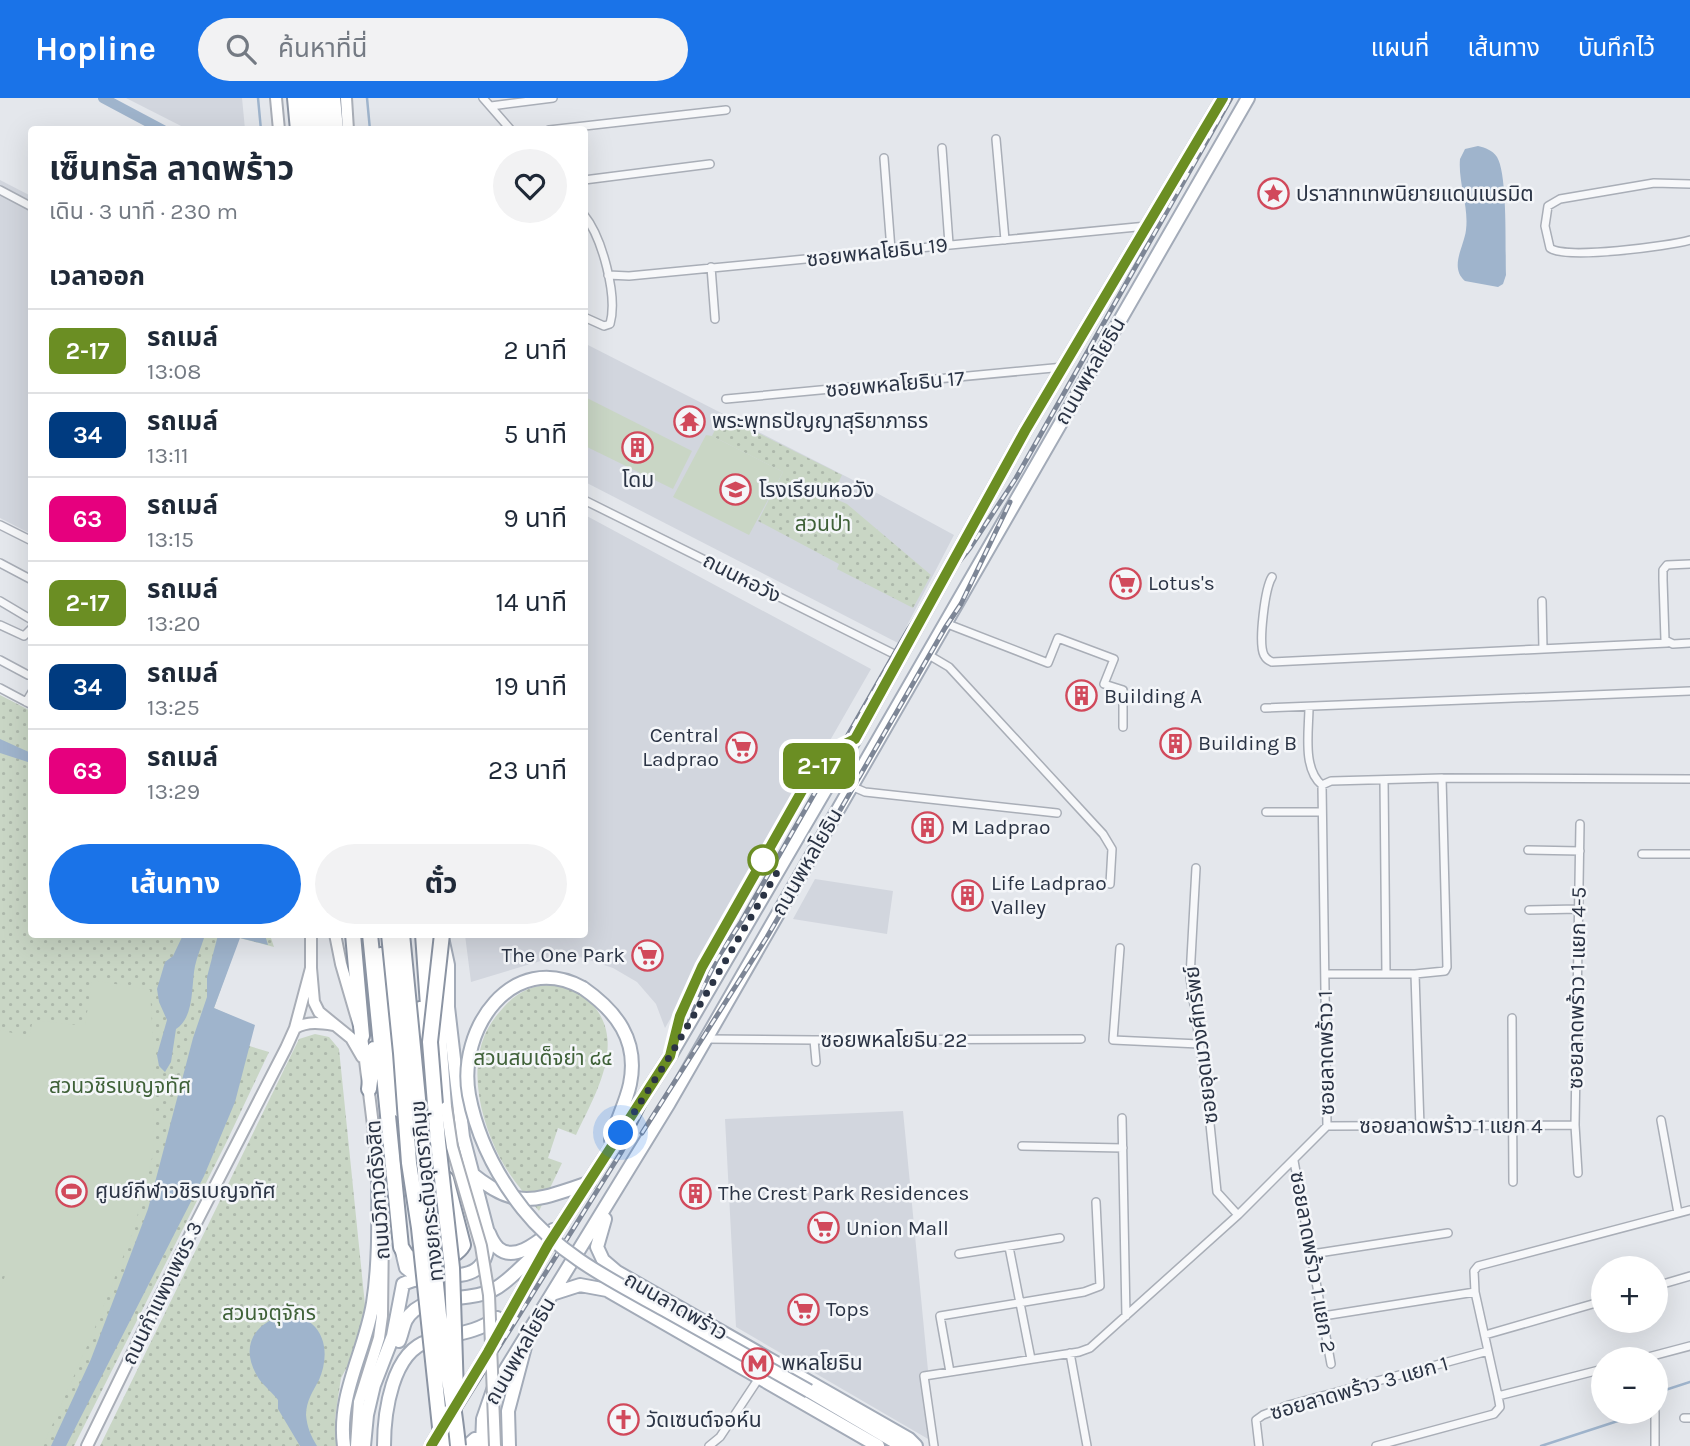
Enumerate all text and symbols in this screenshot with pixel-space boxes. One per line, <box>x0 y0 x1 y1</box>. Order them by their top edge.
search box <box>198 18 688 81</box>
text: Hopline <box>35 30 156 68</box>
icon: search <box>222 30 260 68</box>
text: ค้นหาที่นี่ <box>278 33 368 64</box>
text: แผนที่ <box>1371 34 1429 62</box>
text: เส้นทาง <box>1467 34 1540 62</box>
text: บันทึกไว้ <box>1578 34 1655 62</box>
button: heart <box>493 149 567 223</box>
text: เซ็นทรัล ลาดพร้าว <box>49 150 294 188</box>
place icon: ปราสาทเทพนิยายแดนเนรมิต <box>1256 177 1290 211</box>
place label: ปราสาทเทพนิยายแดนเนรมิต <box>1296 182 1534 206</box>
text: เดิน · 3 นาที · 230 m <box>49 198 238 225</box>
street label: ซอยพหลโยธิน 19 <box>805 233 949 271</box>
text: เวลาออก <box>49 261 145 292</box>
street label: ถนนพหลโยธิน <box>1050 313 1130 429</box>
text: รถเมล์ <box>147 322 218 353</box>
text: 2 นาที <box>503 335 567 366</box>
text: 2-17 <box>66 337 109 365</box>
text: 13:08 <box>147 358 201 385</box>
street label: ซอยพหลโยธิน 17 <box>824 366 966 402</box>
temple icon: พระพุทธปัญญาสุริยาภาธร <box>672 404 706 438</box>
text: รถเมล์ <box>147 406 218 437</box>
place label: พระพุทธปัญญาสุริยาภาธร <box>712 409 928 434</box>
text: 5 นาที <box>504 419 567 450</box>
text: 34 <box>73 421 102 449</box>
building icon: โดม <box>621 431 655 465</box>
text: 13:11 <box>147 442 189 469</box>
place label: โดม <box>622 468 654 492</box>
school or university icon: โรงเรียนหอวัง <box>719 473 753 507</box>
place label: โรงเรียนหอวัง <box>759 478 874 502</box>
text: รถเมล์ <box>147 490 218 521</box>
text: 9 นาที <box>503 503 567 534</box>
text: 63 <box>73 505 102 533</box>
park label: สวนป่า <box>795 512 851 536</box>
text: 13:15 <box>147 526 194 553</box>
street label: ถนนหอวัง <box>699 548 785 608</box>
supermarket icon: Lotus's <box>1108 566 1142 600</box>
place label: Lotus's <box>1148 571 1215 595</box>
text: รถเมล์ <box>147 574 218 605</box>
text: 14 นาที <box>495 587 567 618</box>
text: 2-17 <box>66 589 109 617</box>
text: 13:20 <box>147 610 200 637</box>
text: รถเมล์ <box>147 658 218 689</box>
text: 19 นาที <box>495 671 567 702</box>
text: 34 <box>73 673 102 701</box>
building icon: Building A <box>1064 679 1098 713</box>
place label: Building A <box>1104 684 1202 708</box>
text: 13:25 <box>147 694 200 721</box>
place label: Central Ladprao <box>642 723 719 771</box>
building icon: Building B <box>1158 726 1192 760</box>
supermarket icon: Central Ladprao <box>725 730 759 764</box>
place label: Building B <box>1198 731 1297 755</box>
text: รถเมล์ <box>147 742 218 773</box>
line badge: 2-17 <box>770 743 868 789</box>
text: 2-17 <box>797 752 841 780</box>
text: 23 นาที <box>488 755 567 786</box>
text: 63 <box>73 757 102 785</box>
text: 13:29 <box>147 778 200 805</box>
street label: ถนนพหลโยธิน <box>767 804 847 920</box>
building icon: M Ladprao <box>911 810 945 844</box>
place label: M Ladprao <box>951 815 1051 839</box>
button: เส้นทาง <box>49 844 301 924</box>
button: ตั๋ว <box>315 844 567 924</box>
unlabelled marker <box>748 845 778 875</box>
place label: Life Ladprao Valley <box>991 871 1107 919</box>
building icon: Life Ladprao Valley <box>951 878 985 912</box>
street label: ซอยลาดพร้าว 1 แยก 4-5 <box>1563 887 1591 1089</box>
supermarket icon: The One Park <box>631 938 665 972</box>
place label: The One Park <box>501 943 625 967</box>
street label: ซอยอุดมวงศ์ทรัพย์ <box>1179 964 1224 1125</box>
street label: ซอยลาดพร้าว 1 <box>1313 990 1339 1116</box>
street label: ซอยพหลโยธิน 22 <box>820 1028 968 1052</box>
park label: สวนสมเด็จย่า ๘๔ <box>473 1045 613 1070</box>
park label: สวนวชิรเบญจทัศ <box>49 1074 191 1098</box>
street label: ทางยกระดับอุตราภิมุข <box>406 1099 449 1283</box>
street label: ซอยลาดพร้าว 1 แยก 4 <box>1359 1114 1543 1138</box>
your location <box>603 1115 638 1150</box>
street label: ถนนวิภาวดีรังสิต <box>361 1119 395 1261</box>
street label: ซอยลาดพร้าว 1 แยก 2 <box>1285 1169 1341 1355</box>
sports icon: ศูนย์กีฬาวชิรเบญจทัศ <box>55 1174 89 1208</box>
building icon: The Crest Park Residences <box>678 1176 712 1210</box>
place label: ศูนย์กีฬาวชิรเบญจทัศ <box>95 1179 276 1204</box>
place label: The Crest Park Residences <box>718 1181 969 1205</box>
supermarket icon: Union Mall <box>806 1211 840 1245</box>
place label: Union Mall <box>846 1216 949 1240</box>
street label: ถนนกำแพงเพชร 3 <box>117 1217 207 1369</box>
map controls <box>1591 1256 1668 1424</box>
button: + <box>1591 1256 1668 1333</box>
street label: ถนนลาดพร้าว <box>620 1267 732 1345</box>
supermarket icon: Tops <box>786 1292 820 1326</box>
street label: ถนนพหลโยธิน <box>480 1293 560 1409</box>
place label: Tops <box>826 1297 870 1321</box>
park label: สวนจตุจักร <box>222 1301 316 1326</box>
metro station icon: พหลโยธิน <box>741 1346 775 1380</box>
button: − <box>1591 1347 1668 1424</box>
place label: พหลโยธิน <box>781 1351 863 1375</box>
street label: ซอยลาดพร้าว 3 แยก 1 <box>1267 1351 1451 1425</box>
church icon: วัดเซนต์จอห์น <box>606 1403 640 1437</box>
place label: วัดเซนต์จอห์น <box>646 1408 762 1432</box>

